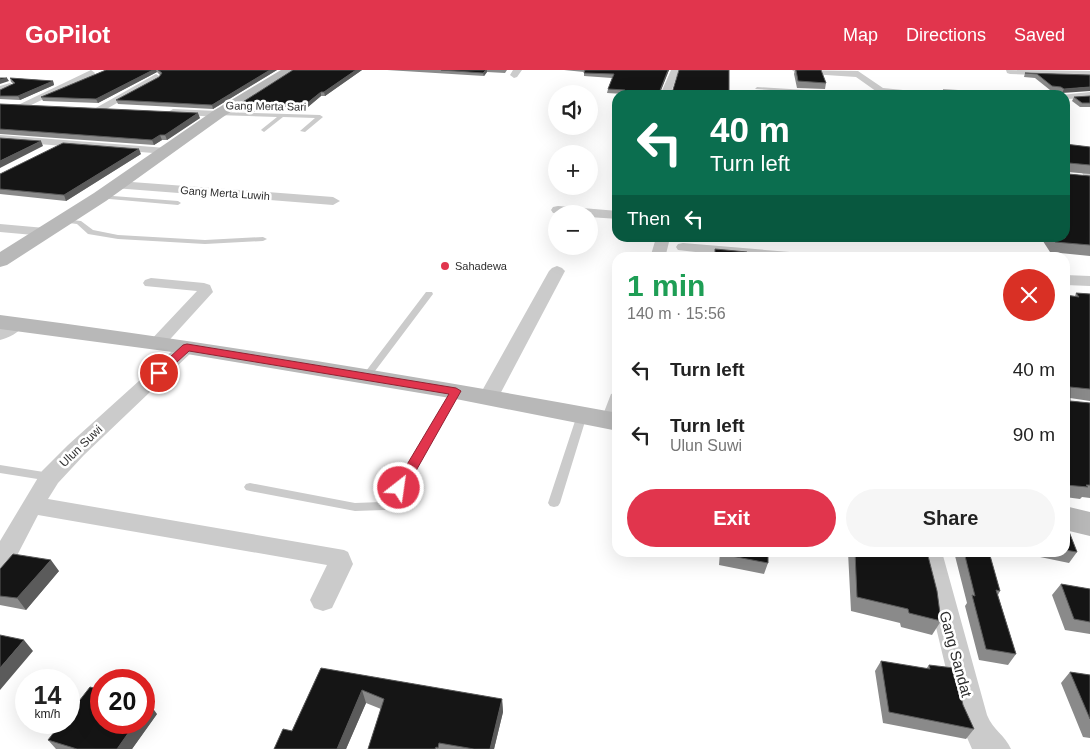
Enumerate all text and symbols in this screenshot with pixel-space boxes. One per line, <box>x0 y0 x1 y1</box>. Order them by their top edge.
text: GoPilot <box>25 21 110 48</box>
text: Map <box>843 25 878 45</box>
text: Directions <box>906 25 986 45</box>
text: Saved <box>1014 25 1065 45</box>
map controls <box>548 85 598 255</box>
button: sound <box>548 85 598 135</box>
street label: Gang Merta Sari <box>226 99 306 113</box>
icon: left <box>627 110 692 175</box>
text: 40 m <box>710 110 790 149</box>
button: + <box>548 145 598 195</box>
text: Turn left <box>710 151 790 176</box>
street label: Gang Merta Luwih <box>180 184 270 202</box>
button: − <box>548 205 598 255</box>
icon: left <box>680 205 708 233</box>
text: Then <box>627 208 670 229</box>
marker: Sahadewa <box>439 260 451 272</box>
place label: Sahadewa <box>455 260 508 272</box>
text: 1 min <box>627 269 705 302</box>
button: close <box>1003 269 1055 321</box>
text: 140 m · 15:56 <box>627 305 726 322</box>
pin <box>138 352 180 394</box>
icon: left <box>627 356 655 384</box>
icon: arrive <box>145 359 173 387</box>
text: Turn left <box>670 359 745 380</box>
text: 40 m <box>1013 359 1055 380</box>
text: Turn left <box>670 415 745 436</box>
icon: left <box>627 421 655 449</box>
street label: Ulun Suwi <box>57 422 105 470</box>
text: 90 m <box>1013 424 1055 445</box>
text: Ulun Suwi <box>670 437 742 454</box>
position arrow <box>372 461 424 513</box>
button: Exit <box>627 489 836 547</box>
button: Share <box>846 489 1055 547</box>
street label: Gang Sandat <box>936 609 976 700</box>
speed limit sign: 20 <box>90 669 155 734</box>
text: 14 <box>34 681 61 709</box>
text: km/h <box>34 707 61 721</box>

